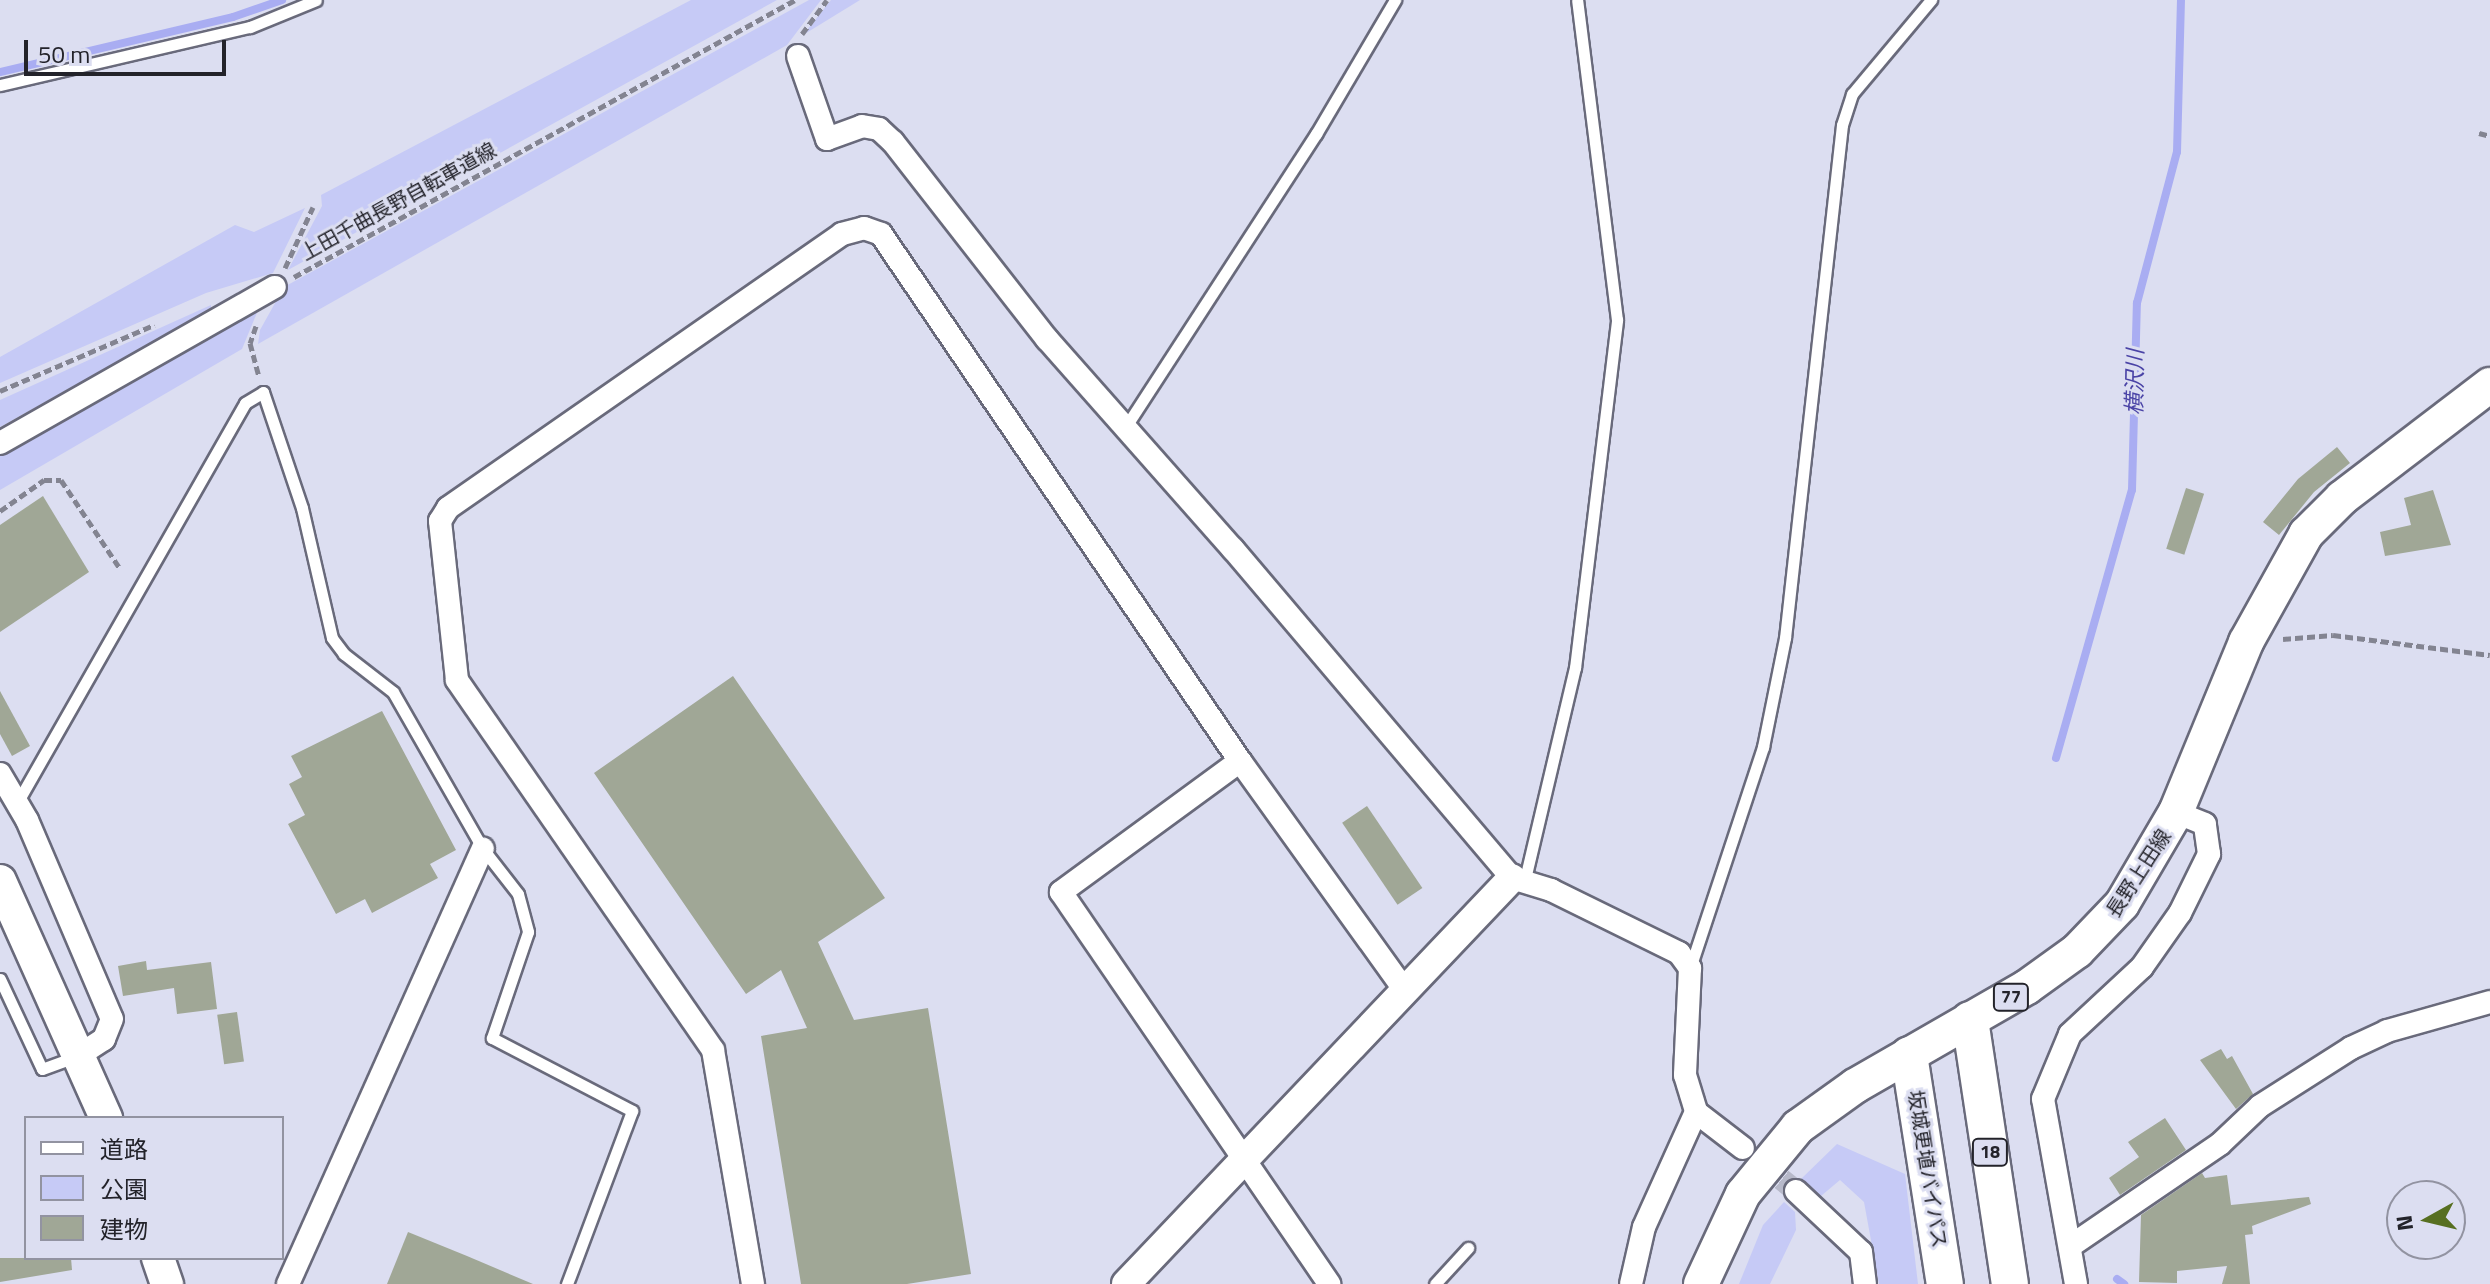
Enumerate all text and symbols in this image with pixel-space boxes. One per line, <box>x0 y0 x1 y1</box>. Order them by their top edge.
scale bar <box>28 24 230 74</box>
text: 50 m <box>38 36 90 72</box>
street label: 上田千曲長野自転車道線 <box>296 137 500 265</box>
water label: 横沢川 <box>2121 349 2149 415</box>
street label: 長野上田線 <box>2101 825 2175 921</box>
road number: 77 <box>1991 983 2031 1011</box>
street label: 坂城更埴バイパス <box>1904 1088 1952 1250</box>
legend <box>24 1116 284 1260</box>
text: 道路 <box>100 1131 148 1167</box>
road number: 18 <box>1970 1138 2010 1166</box>
text: 公園 <box>100 1171 148 1207</box>
north arrow <box>2386 1180 2466 1260</box>
text: 建物 <box>100 1211 148 1247</box>
text: N <box>2386 1213 2422 1233</box>

